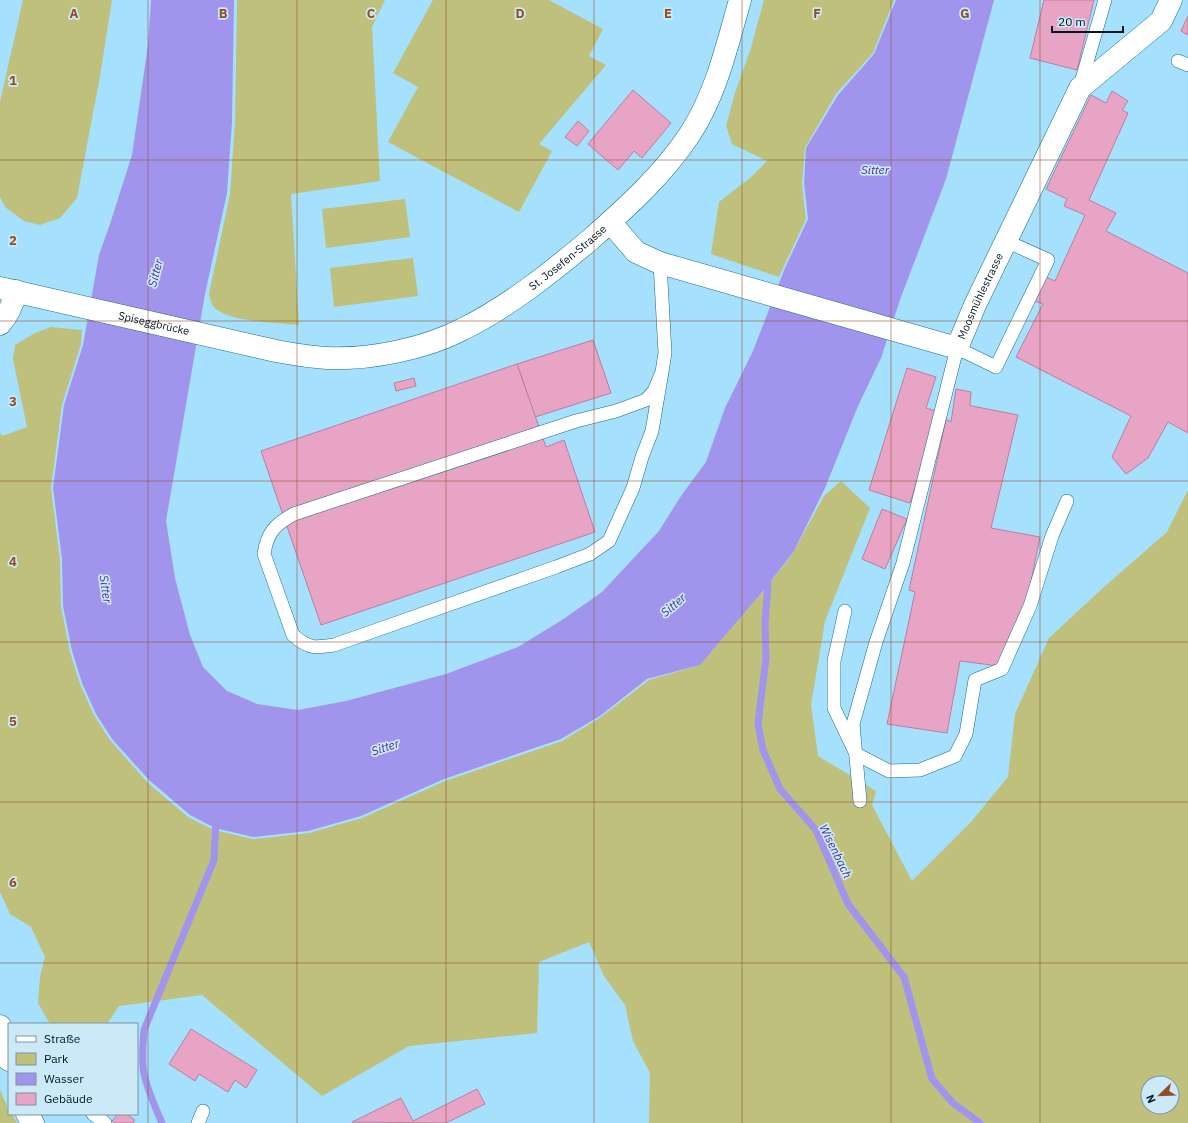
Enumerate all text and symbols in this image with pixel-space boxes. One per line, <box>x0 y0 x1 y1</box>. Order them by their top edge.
text: A <box>70 5 79 22</box>
text: B <box>219 5 228 22</box>
text: C <box>367 5 376 22</box>
text: D <box>515 5 525 22</box>
text: E <box>664 5 672 22</box>
text: F <box>813 5 821 22</box>
text: G <box>960 5 970 22</box>
scale bar <box>1052 8 1123 34</box>
text: 20 m <box>1058 14 1086 29</box>
text: 1 <box>9 72 17 89</box>
water label: Sitter <box>861 162 890 177</box>
street label: St. Josefen-Strasse <box>526 222 609 293</box>
text: 2 <box>9 232 17 249</box>
street label: Moosmühlestrasse <box>954 251 1006 341</box>
water label: Sitter <box>144 257 166 289</box>
street label: Spiseggbrücke <box>117 308 191 338</box>
text: 3 <box>9 393 17 410</box>
text: 4 <box>9 553 17 570</box>
water label: Sitter <box>97 574 115 605</box>
water label: Sitter <box>657 590 689 620</box>
text: 5 <box>9 713 17 730</box>
water label: Sitter <box>369 735 401 758</box>
water label: Wisenbach <box>816 821 856 881</box>
text: 6 <box>9 874 17 891</box>
legend <box>8 1023 138 1115</box>
text: Straße <box>44 1031 81 1046</box>
text: Park <box>44 1051 69 1066</box>
text: Wasser <box>44 1071 84 1086</box>
north arrow <box>1140 1075 1180 1115</box>
text: Gebäude <box>44 1091 93 1106</box>
text: N <box>1143 1092 1159 1105</box>

